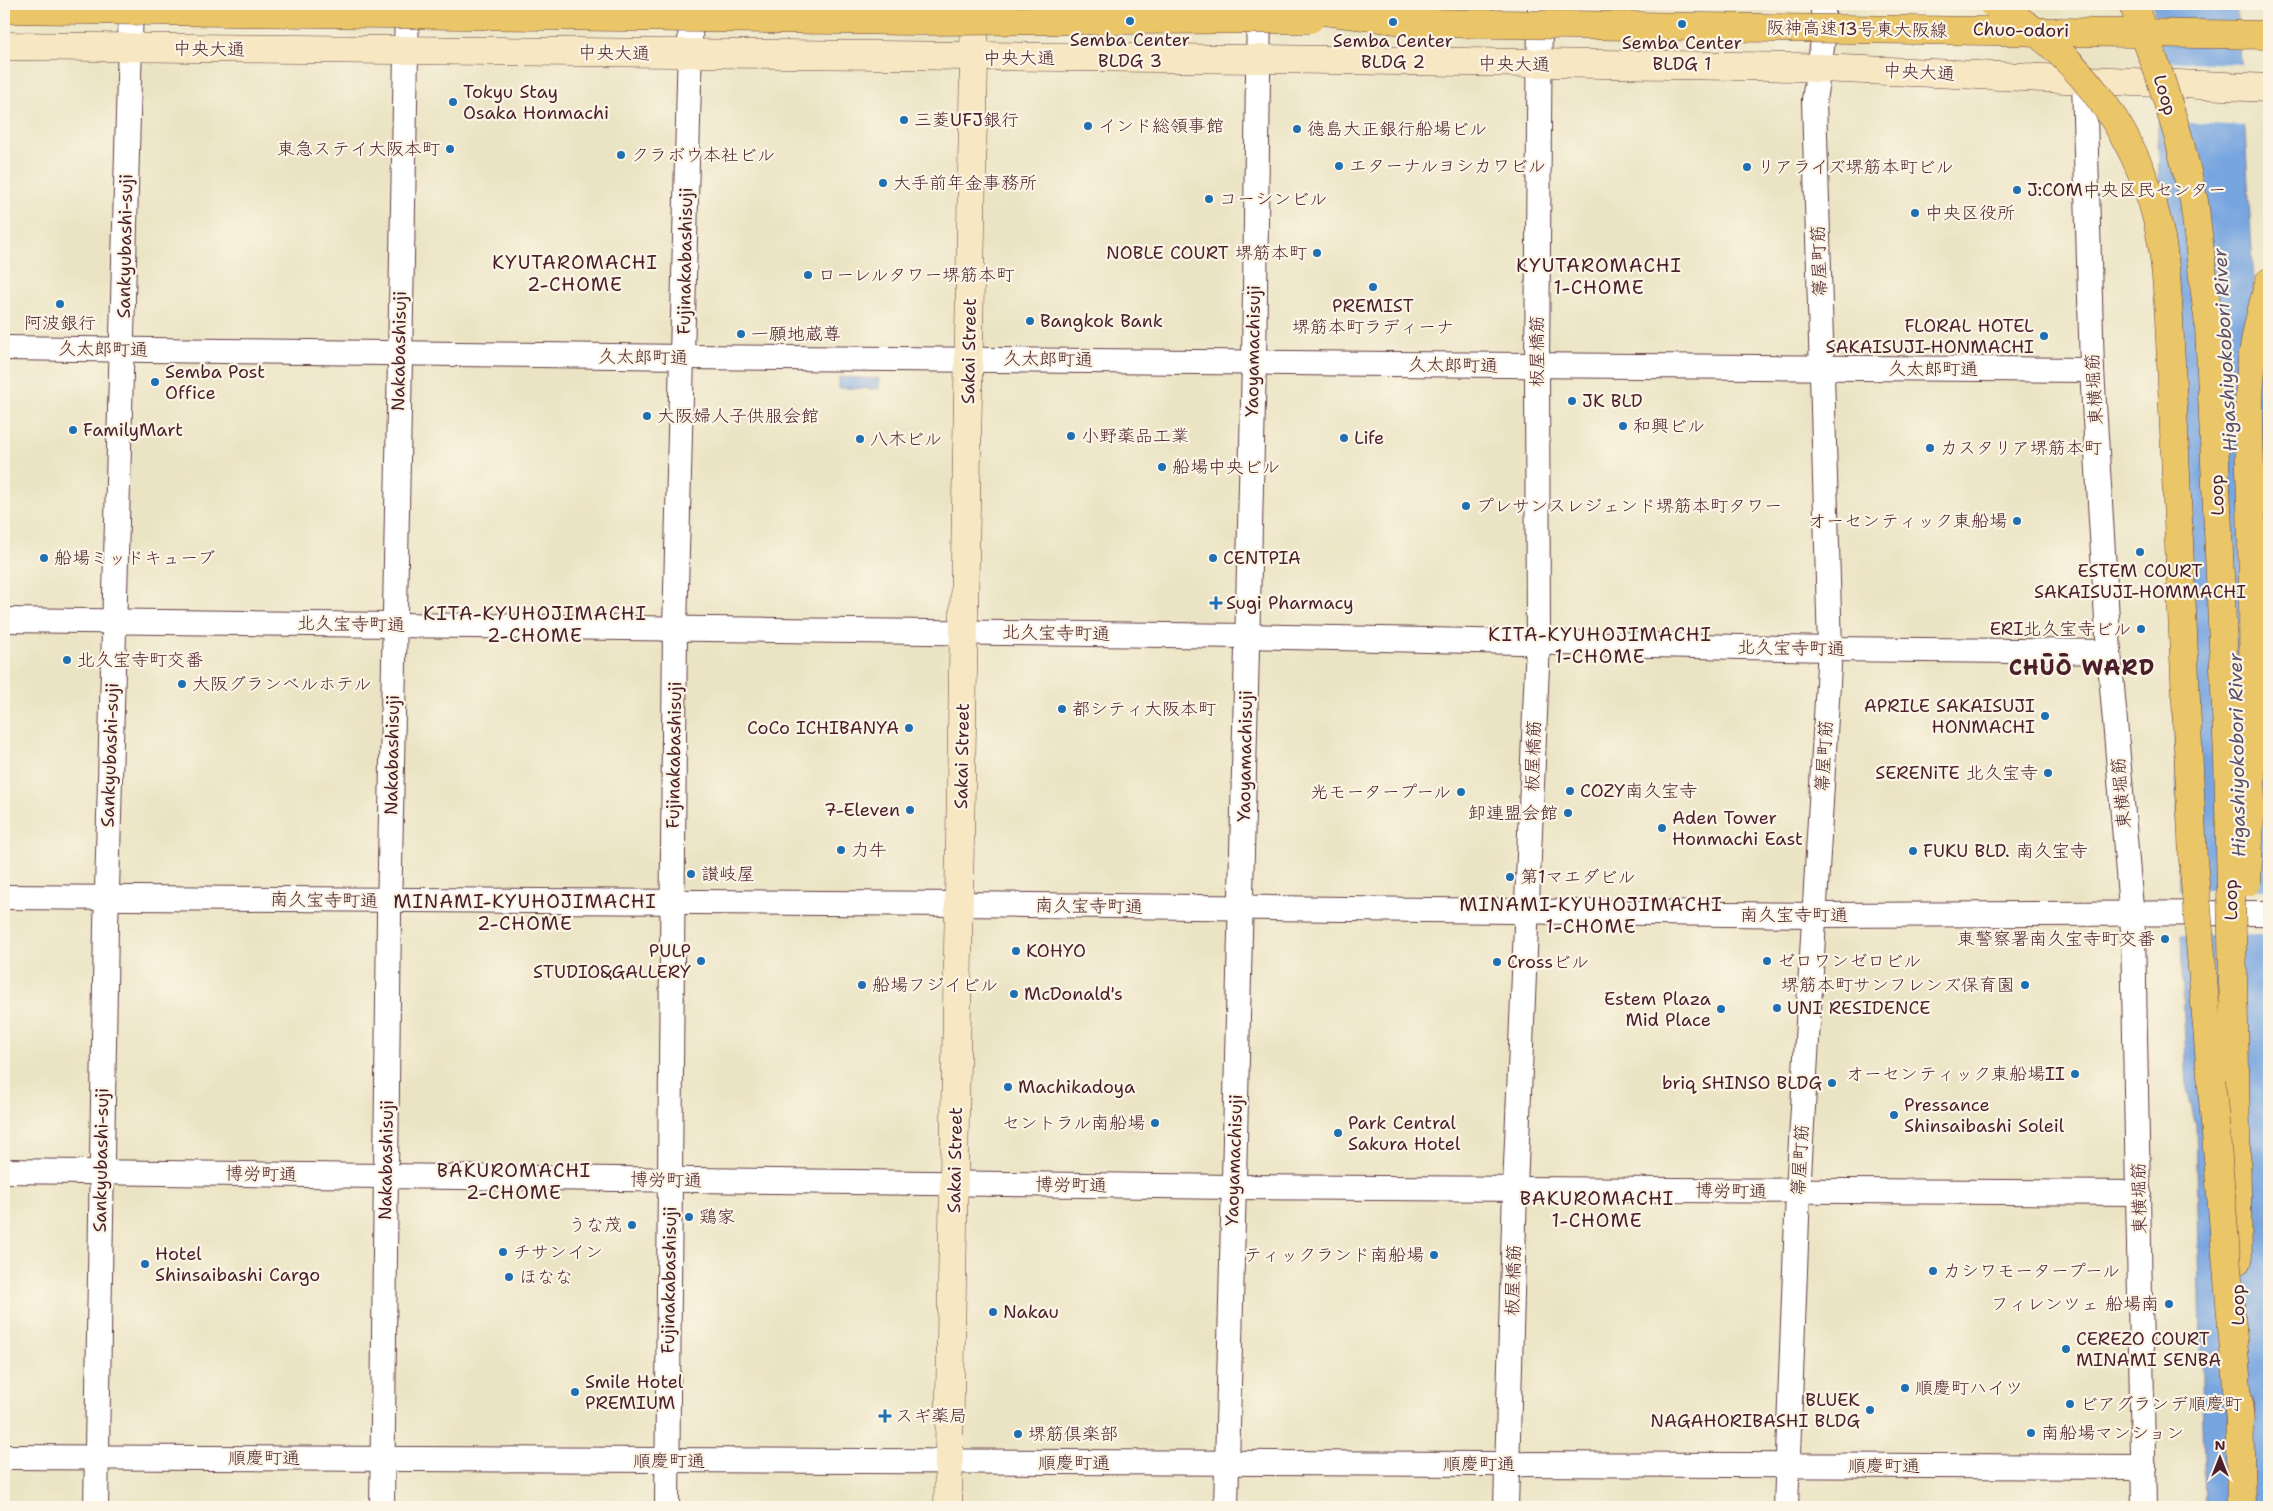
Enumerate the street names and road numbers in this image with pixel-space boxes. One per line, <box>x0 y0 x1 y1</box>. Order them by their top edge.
street label: 阪神高速13号東大阪線 <box>1766 15 1948 43</box>
street label: Chuo-odori <box>1973 17 2069 43</box>
street label: 中央大通 <box>173 36 245 62</box>
street label: 中央大通 <box>578 40 650 66</box>
street label: 中央大通 <box>983 46 1055 70</box>
street label: 中央大通 <box>1478 51 1550 77</box>
street label: 中央大通 <box>1882 58 1956 86</box>
street label: Loop <box>2147 72 2183 118</box>
street label: Sankyubashi-suji <box>112 173 138 319</box>
street label: Fujinakabashisuji <box>672 187 698 335</box>
street label: 箒屋町筋 <box>1806 225 1832 297</box>
street label: Yaoyamachisuji <box>1240 285 1266 417</box>
street label: Nakabashisuji <box>386 291 412 411</box>
street label: Sakai Street <box>956 298 982 404</box>
street label: 板屋橋筋 <box>1525 315 1549 387</box>
street label: 久太郎町通 <box>58 336 148 362</box>
street label: 久太郎町通 <box>598 344 688 370</box>
street label: 久太郎町通 <box>1003 346 1093 372</box>
street label: 久太郎町通 <box>1408 352 1498 378</box>
street label: 東横堀筋 <box>2080 352 2108 426</box>
street label: 久太郎町通 <box>1888 357 1978 381</box>
street label: Loop <box>2204 474 2230 516</box>
street label: 北久宝寺町通 <box>297 611 405 637</box>
street label: 北久宝寺町通 <box>1002 620 1110 646</box>
street label: 北久宝寺町通 <box>1737 635 1845 661</box>
street label: Fujinakabashisuji <box>661 681 687 829</box>
street label: Sankyubashi-suji <box>95 682 125 828</box>
street label: Yaoyamachisuji <box>1232 690 1258 822</box>
street label: Nakabashisuji <box>379 695 405 815</box>
street label: Sakai Street <box>949 703 975 809</box>
street label: 箒屋町筋 <box>1810 719 1838 793</box>
street label: 板屋橋筋 <box>1520 720 1546 792</box>
street label: 東横堀筋 <box>2106 756 2136 830</box>
street label: Loop <box>2219 879 2243 921</box>
street label: 南久宝寺町通 <box>270 887 378 913</box>
street label: 南久宝寺町通 <box>1035 893 1143 919</box>
street label: 南久宝寺町通 <box>1740 903 1848 927</box>
street label: Sankyubashi-suji <box>88 1087 114 1233</box>
street label: Yaoyamachisuji <box>1220 1094 1248 1226</box>
street label: Nakabashisuji <box>373 1100 399 1220</box>
street label: Sakai Street <box>942 1107 968 1213</box>
street label: 箒屋町筋 <box>1786 1123 1814 1197</box>
street label: 博労町通 <box>225 1161 297 1187</box>
street label: 東横堀筋 <box>2126 1162 2152 1234</box>
street label: 博労町通 <box>630 1167 702 1193</box>
street label: 博労町通 <box>1035 1172 1107 1198</box>
street label: 博労町通 <box>1695 1178 1767 1204</box>
street label: Fujinakabashisuji <box>656 1206 682 1354</box>
street label: 板屋橋筋 <box>1500 1244 1526 1316</box>
street label: Loop <box>2226 1284 2250 1326</box>
street label: 順慶町通 <box>228 1446 300 1470</box>
street label: 順慶町通 <box>633 1449 705 1473</box>
street label: 順慶町通 <box>1038 1451 1110 1475</box>
street label: 順慶町通 <box>1443 1452 1515 1476</box>
street label: 順慶町通 <box>1848 1454 1920 1478</box>

